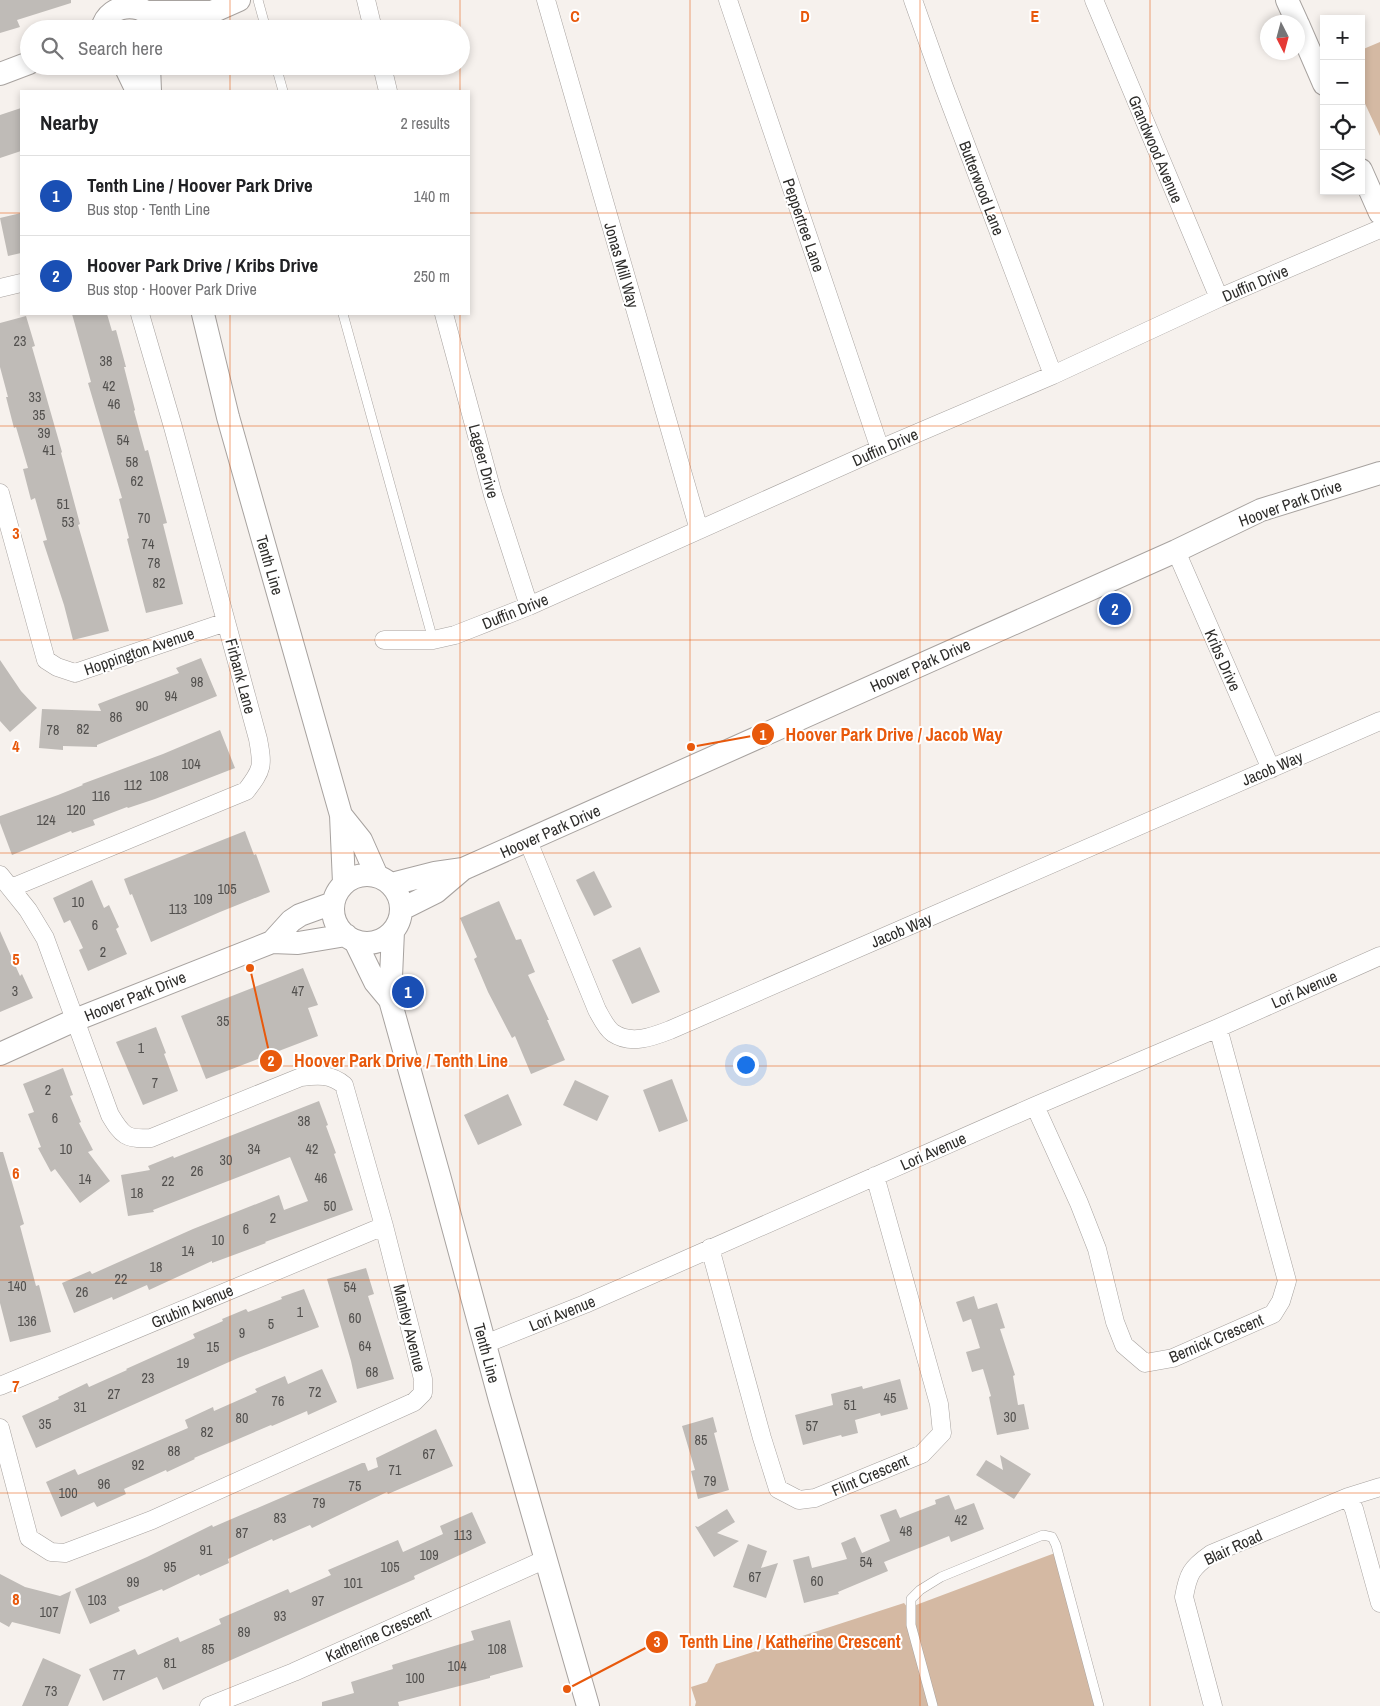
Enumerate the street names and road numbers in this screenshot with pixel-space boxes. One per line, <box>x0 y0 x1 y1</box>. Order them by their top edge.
street label: Grandwood Avenue <box>1123 92 1189 206</box>
street label: Butterwood Lane <box>954 138 1010 238</box>
street label: Peppertree Lane <box>778 175 830 275</box>
street label: Jonas Mill Way <box>599 219 645 311</box>
street label: Duffin Drive <box>1219 259 1291 307</box>
street label: Lageer Drive <box>464 422 504 500</box>
street label: Duffin Drive <box>849 423 921 471</box>
street label: Hoover Park Drive <box>1236 474 1344 532</box>
street label: Tenth Line <box>251 533 289 597</box>
street label: Duffin Drive <box>479 588 551 634</box>
street label: Hoppington Avenue <box>81 622 197 680</box>
street label: Kribs Drive <box>1200 626 1246 694</box>
street label: Hoover Park Drive <box>866 633 974 697</box>
street label: Firbank Lane <box>220 636 262 716</box>
street label: Jacob Way <box>1238 745 1306 791</box>
street label: Hoover Park Drive <box>496 799 604 863</box>
street label: Jacob Way <box>867 907 935 953</box>
street label: Lori Avenue <box>1268 965 1340 1013</box>
street label: Hoover Park Drive <box>81 966 189 1026</box>
street label: Lori Avenue <box>897 1127 969 1175</box>
street label: Grubin Avenue <box>148 1279 236 1333</box>
street label: Manley Avenue <box>389 1282 431 1374</box>
street label: Lori Avenue <box>526 1290 598 1336</box>
street label: Bernick Crescent <box>1165 1308 1267 1368</box>
street label: Tenth Line <box>468 1321 506 1385</box>
street label: Flint Crescent <box>828 1449 912 1501</box>
street label: Blair Road <box>1200 1524 1266 1570</box>
street label: Katherine Crescent <box>322 1601 434 1667</box>

